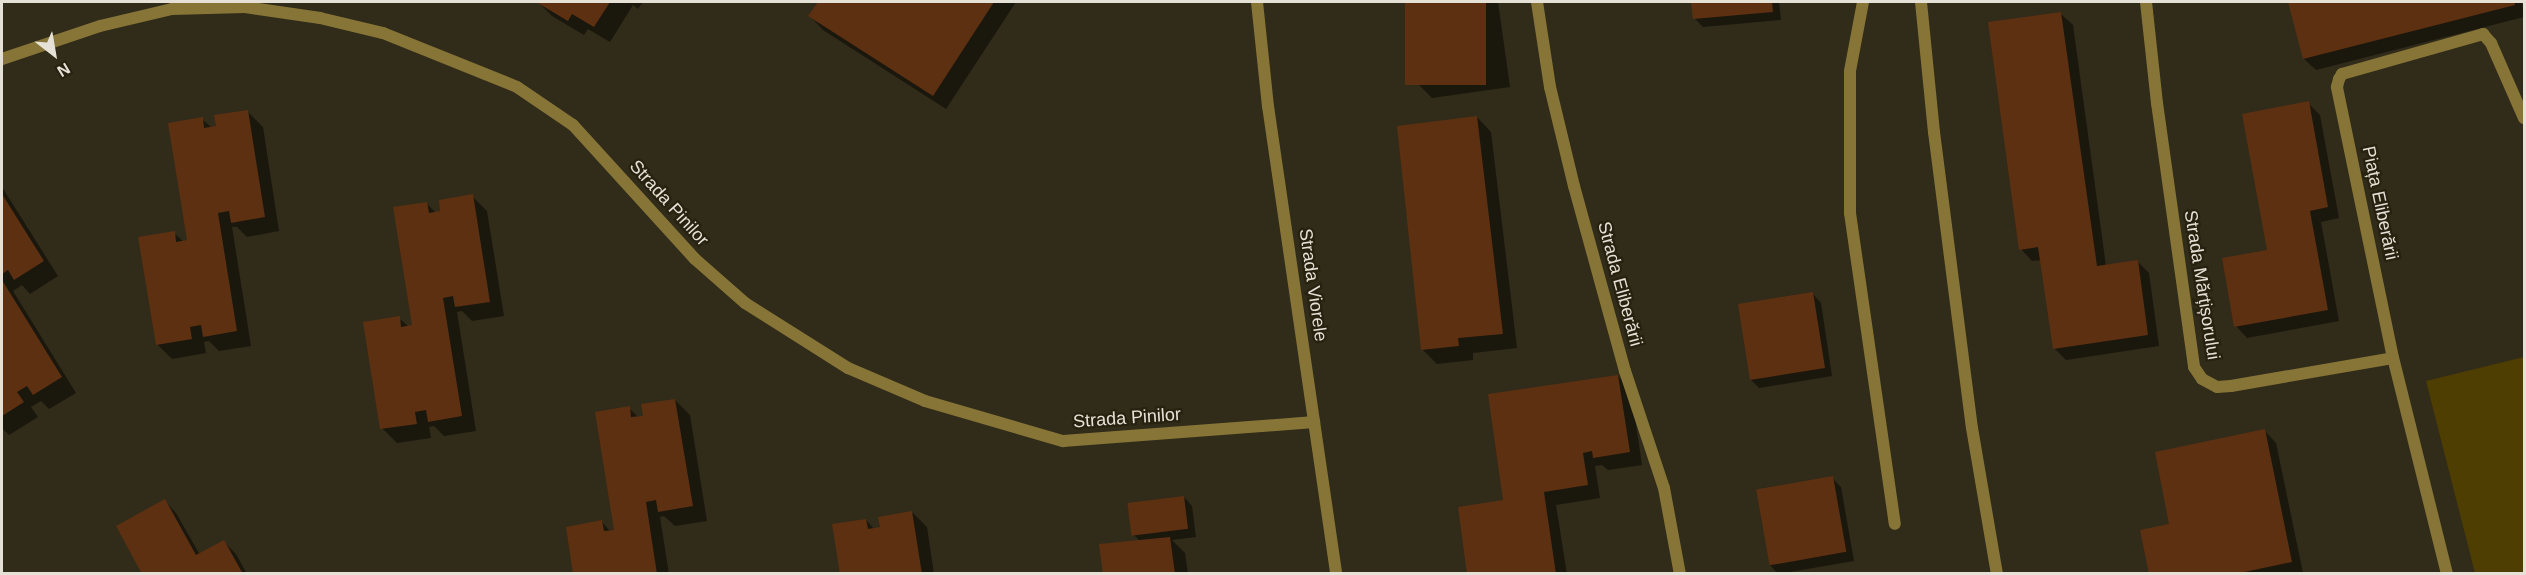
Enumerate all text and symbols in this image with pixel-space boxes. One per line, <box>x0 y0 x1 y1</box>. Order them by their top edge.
north arrow <box>24 24 84 84</box>
text: N <box>54 60 73 80</box>
street label: Piața Eliberării <box>2357 144 2403 262</box>
street label: Strada Pinilor <box>625 156 713 250</box>
street label: Strada Mărțișorului <box>2180 209 2224 361</box>
street label: Strada Eliberării <box>1593 219 1647 349</box>
street label: Strada Viorele <box>1294 227 1332 343</box>
street label: Strada Pinilor <box>1072 403 1182 433</box>

